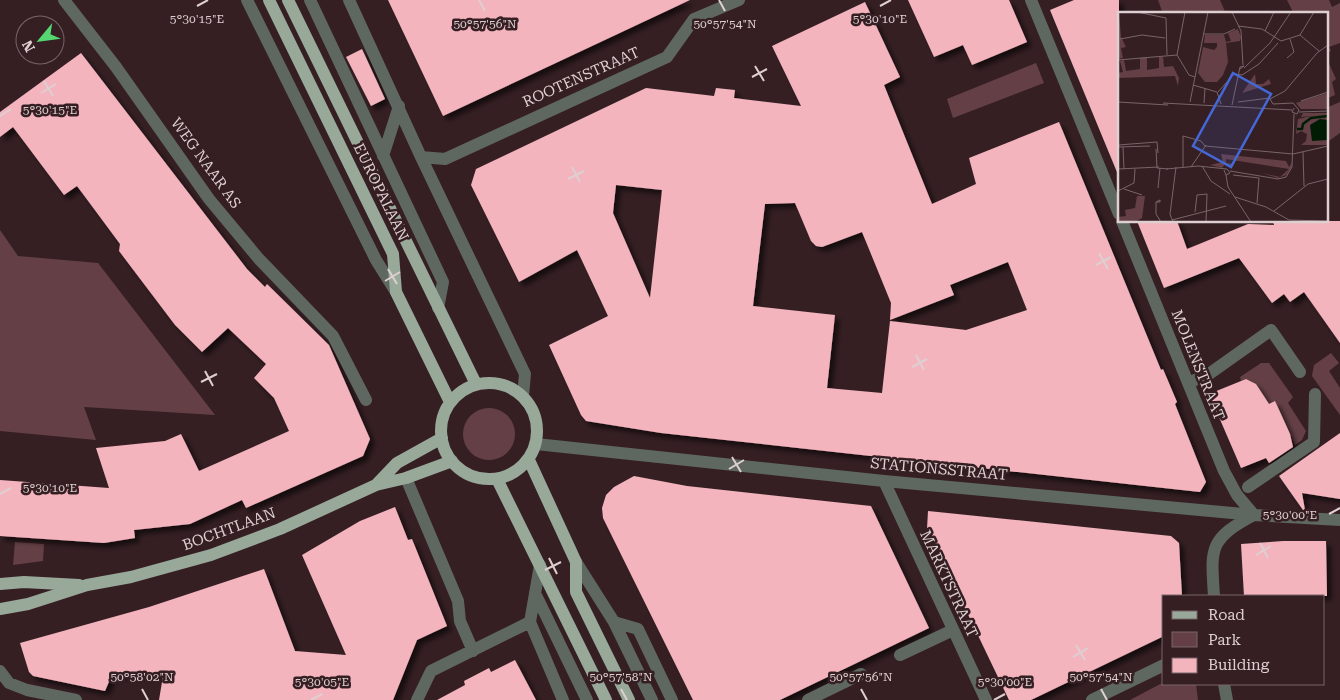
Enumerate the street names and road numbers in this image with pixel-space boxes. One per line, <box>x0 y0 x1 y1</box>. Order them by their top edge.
street label: ROOTENSTRAAT <box>520 43 642 111</box>
street label: WEG NAAR AS <box>167 114 245 212</box>
street label: EUROPALAAN <box>350 140 412 244</box>
street label: MOLENSTRAAT <box>1168 307 1228 423</box>
street label: STATIONSSTRAAT <box>870 454 1008 484</box>
street label: BOCHTLAAN <box>180 504 278 554</box>
street label: MARKTSTRAAT <box>916 527 982 641</box>

